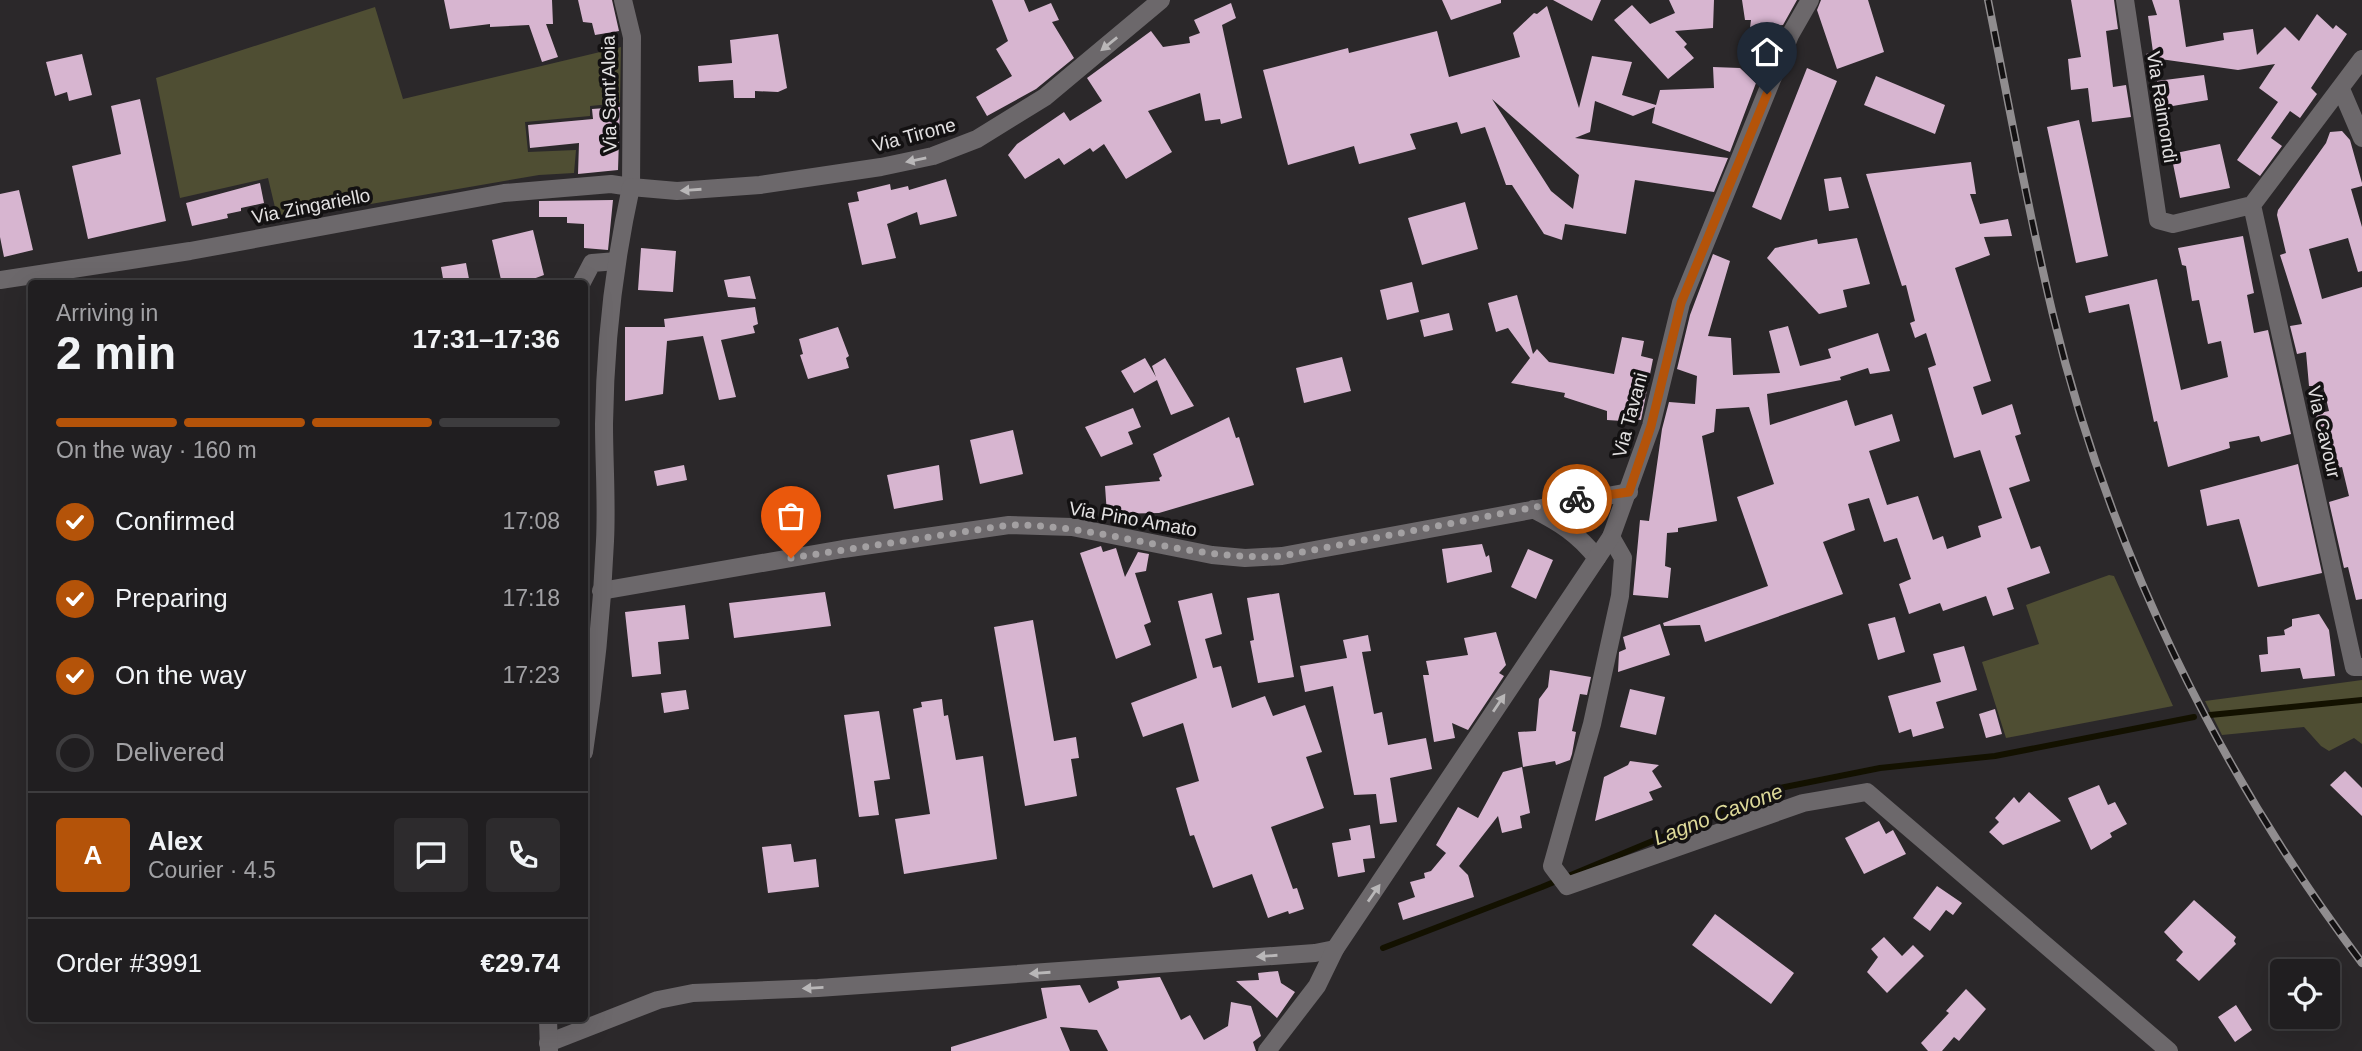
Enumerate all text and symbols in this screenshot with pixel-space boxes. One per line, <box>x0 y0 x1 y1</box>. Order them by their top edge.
pin <box>1737 22 1797 94</box>
icon: home <box>1748 33 1786 71</box>
street label: Via Sant'Aloia <box>597 35 621 153</box>
one-way arrow <box>1101 37 1119 52</box>
street label: Via Raimondi <box>2143 50 2181 164</box>
street label: Via Tirone <box>870 114 958 156</box>
one-way arrow <box>905 154 927 165</box>
street label: Via Zingariello <box>250 184 372 228</box>
one-way arrow <box>680 185 702 196</box>
text: Arriving in <box>56 300 158 326</box>
text: 17:31–17:36 <box>413 324 560 354</box>
text: 2 min <box>56 327 176 379</box>
street label: Via Tavani <box>1609 370 1651 460</box>
street label: Via Cavour <box>2303 384 2345 481</box>
text: On the way · 160 m <box>56 437 257 463</box>
courier <box>1542 464 1612 534</box>
icon: bike <box>1558 480 1596 518</box>
pin <box>761 486 821 558</box>
icon: bag <box>772 497 810 535</box>
street label: Via Pino Amato <box>1067 497 1199 541</box>
icon: check <box>56 503 94 541</box>
text: Confirmed <box>115 506 235 536</box>
text: 17:08 <box>502 508 560 534</box>
icon: check <box>56 580 94 618</box>
text: Preparing <box>115 583 228 613</box>
text: 17:18 <box>502 585 560 611</box>
icon: check <box>56 657 94 695</box>
text: On the way <box>115 660 247 690</box>
text: 17:23 <box>502 662 560 688</box>
one-way arrow <box>1492 694 1506 712</box>
text: Delivered <box>115 737 225 767</box>
water label: Lagno Cavone <box>1650 779 1786 849</box>
button: chat <box>394 818 468 892</box>
button: phone <box>486 818 560 892</box>
text: Alex <box>148 826 203 856</box>
text: A <box>84 840 102 870</box>
text: Courier · 4.5 <box>148 857 276 883</box>
one-way arrow <box>1367 884 1381 902</box>
text: Order #3991 <box>56 948 202 978</box>
text: €29.74 <box>480 948 560 978</box>
one-way arrow <box>1256 951 1278 962</box>
map controls <box>2270 959 2340 1029</box>
button: locate <box>2270 959 2340 1029</box>
one-way arrow <box>1029 968 1051 979</box>
one-way arrow <box>802 983 824 994</box>

